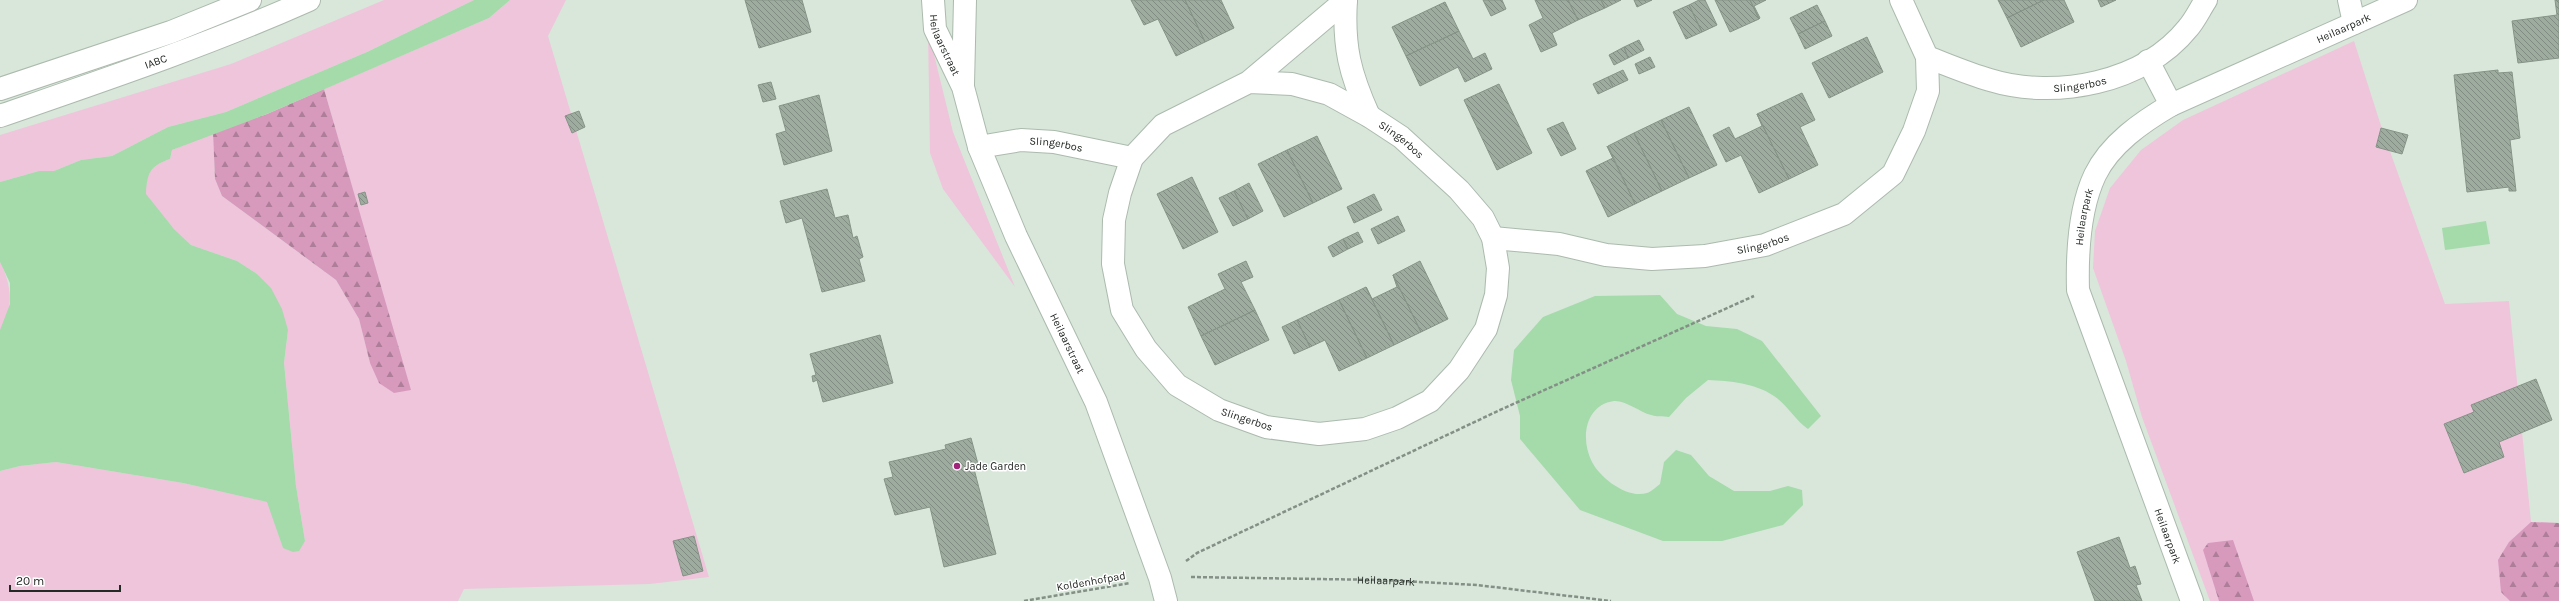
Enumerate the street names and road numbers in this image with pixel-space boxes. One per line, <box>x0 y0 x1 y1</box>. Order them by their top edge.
street label: Heilaarpark <box>2314 11 2373 46</box>
street label: Heilaarstraat <box>927 14 962 78</box>
street label: IABC <box>143 52 169 72</box>
street label: Slingerbos <box>2053 74 2108 95</box>
street label: Slingerbos <box>1376 118 1426 162</box>
street label: Slingerbos <box>1029 135 1084 155</box>
street label: Heilaarpark <box>2073 186 2096 246</box>
street label: Slingerbos <box>1736 230 1791 257</box>
street label: Heilaarstraat <box>1047 311 1087 376</box>
street label: Slingerbos <box>1219 405 1275 434</box>
street label: Heilaarpark <box>2151 507 2184 566</box>
street label: Koldenhofpad <box>1055 569 1127 594</box>
street label: Heilaarpark <box>1357 574 1415 589</box>

